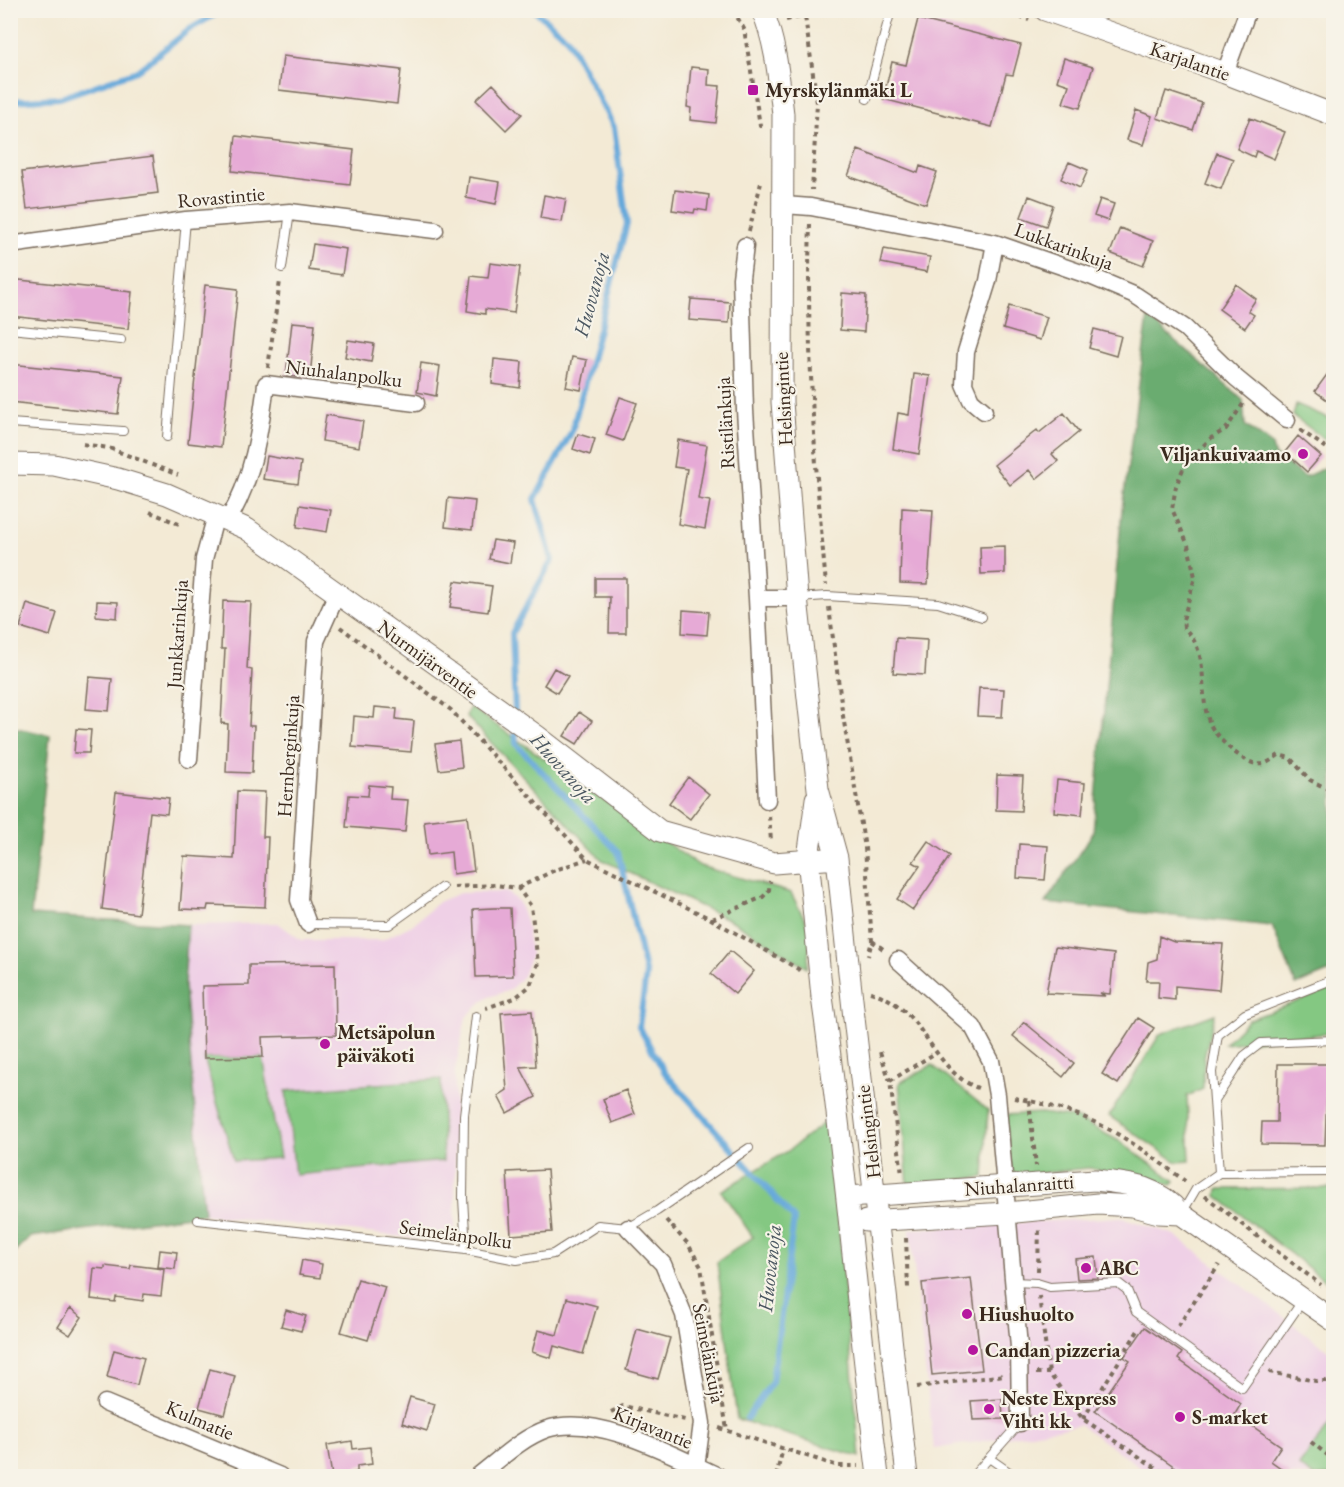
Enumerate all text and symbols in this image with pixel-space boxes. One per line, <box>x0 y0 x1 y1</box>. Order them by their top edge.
street label: Karjalantie <box>1146 35 1234 87</box>
place label: Myrskylänmäki L <box>765 77 912 103</box>
marker: Myrskylänmäki L <box>746 83 760 97</box>
street label: Rovastintie <box>176 180 266 214</box>
street label: Lukkarinkuja <box>1011 216 1117 276</box>
water label: Huovanoja <box>566 248 615 341</box>
street label: Helsingintie <box>768 351 798 447</box>
street label: Niuhalanpolku <box>284 353 404 393</box>
street label: Ristilänkuja <box>710 376 740 470</box>
place label: Viljankuivaamo <box>1160 441 1291 467</box>
marker: Viljankuivaamo <box>1296 447 1310 461</box>
street label: Junkkarinkuja <box>160 579 194 691</box>
street label: Nurmijärventie <box>373 614 484 704</box>
street label: Hernberginkuja <box>271 694 305 818</box>
water label: Huovanoja <box>524 726 603 809</box>
place label: Metsäpolun päiväkoti <box>337 1019 435 1068</box>
marker: Metsäpolun päiväkoti <box>318 1037 332 1051</box>
street label: Helsingintie <box>849 1084 887 1180</box>
street label: Niuhalanraitti <box>963 1168 1075 1202</box>
street label: Seimelänpolku <box>398 1213 514 1255</box>
water label: Huovanoja <box>751 1223 787 1314</box>
place label: ABC <box>1097 1255 1139 1281</box>
marker: ABC <box>1079 1261 1093 1275</box>
street label: Seimelänkuja <box>687 1301 731 1405</box>
place label: Hiushuolto <box>979 1301 1074 1327</box>
marker: Hiushuolto <box>960 1307 974 1321</box>
place label: Candan pizzeria <box>985 1337 1121 1363</box>
marker: Candan pizzeria <box>966 1343 980 1357</box>
place label: Neste Express Vihti kk <box>1001 1385 1116 1434</box>
street label: Kulmatie <box>162 1394 238 1446</box>
street label: Kirjavantie <box>610 1399 697 1455</box>
marker: Neste Express Vihti kk <box>982 1402 996 1416</box>
place label: S-market <box>1192 1404 1268 1430</box>
marker: S-market <box>1173 1410 1187 1424</box>

